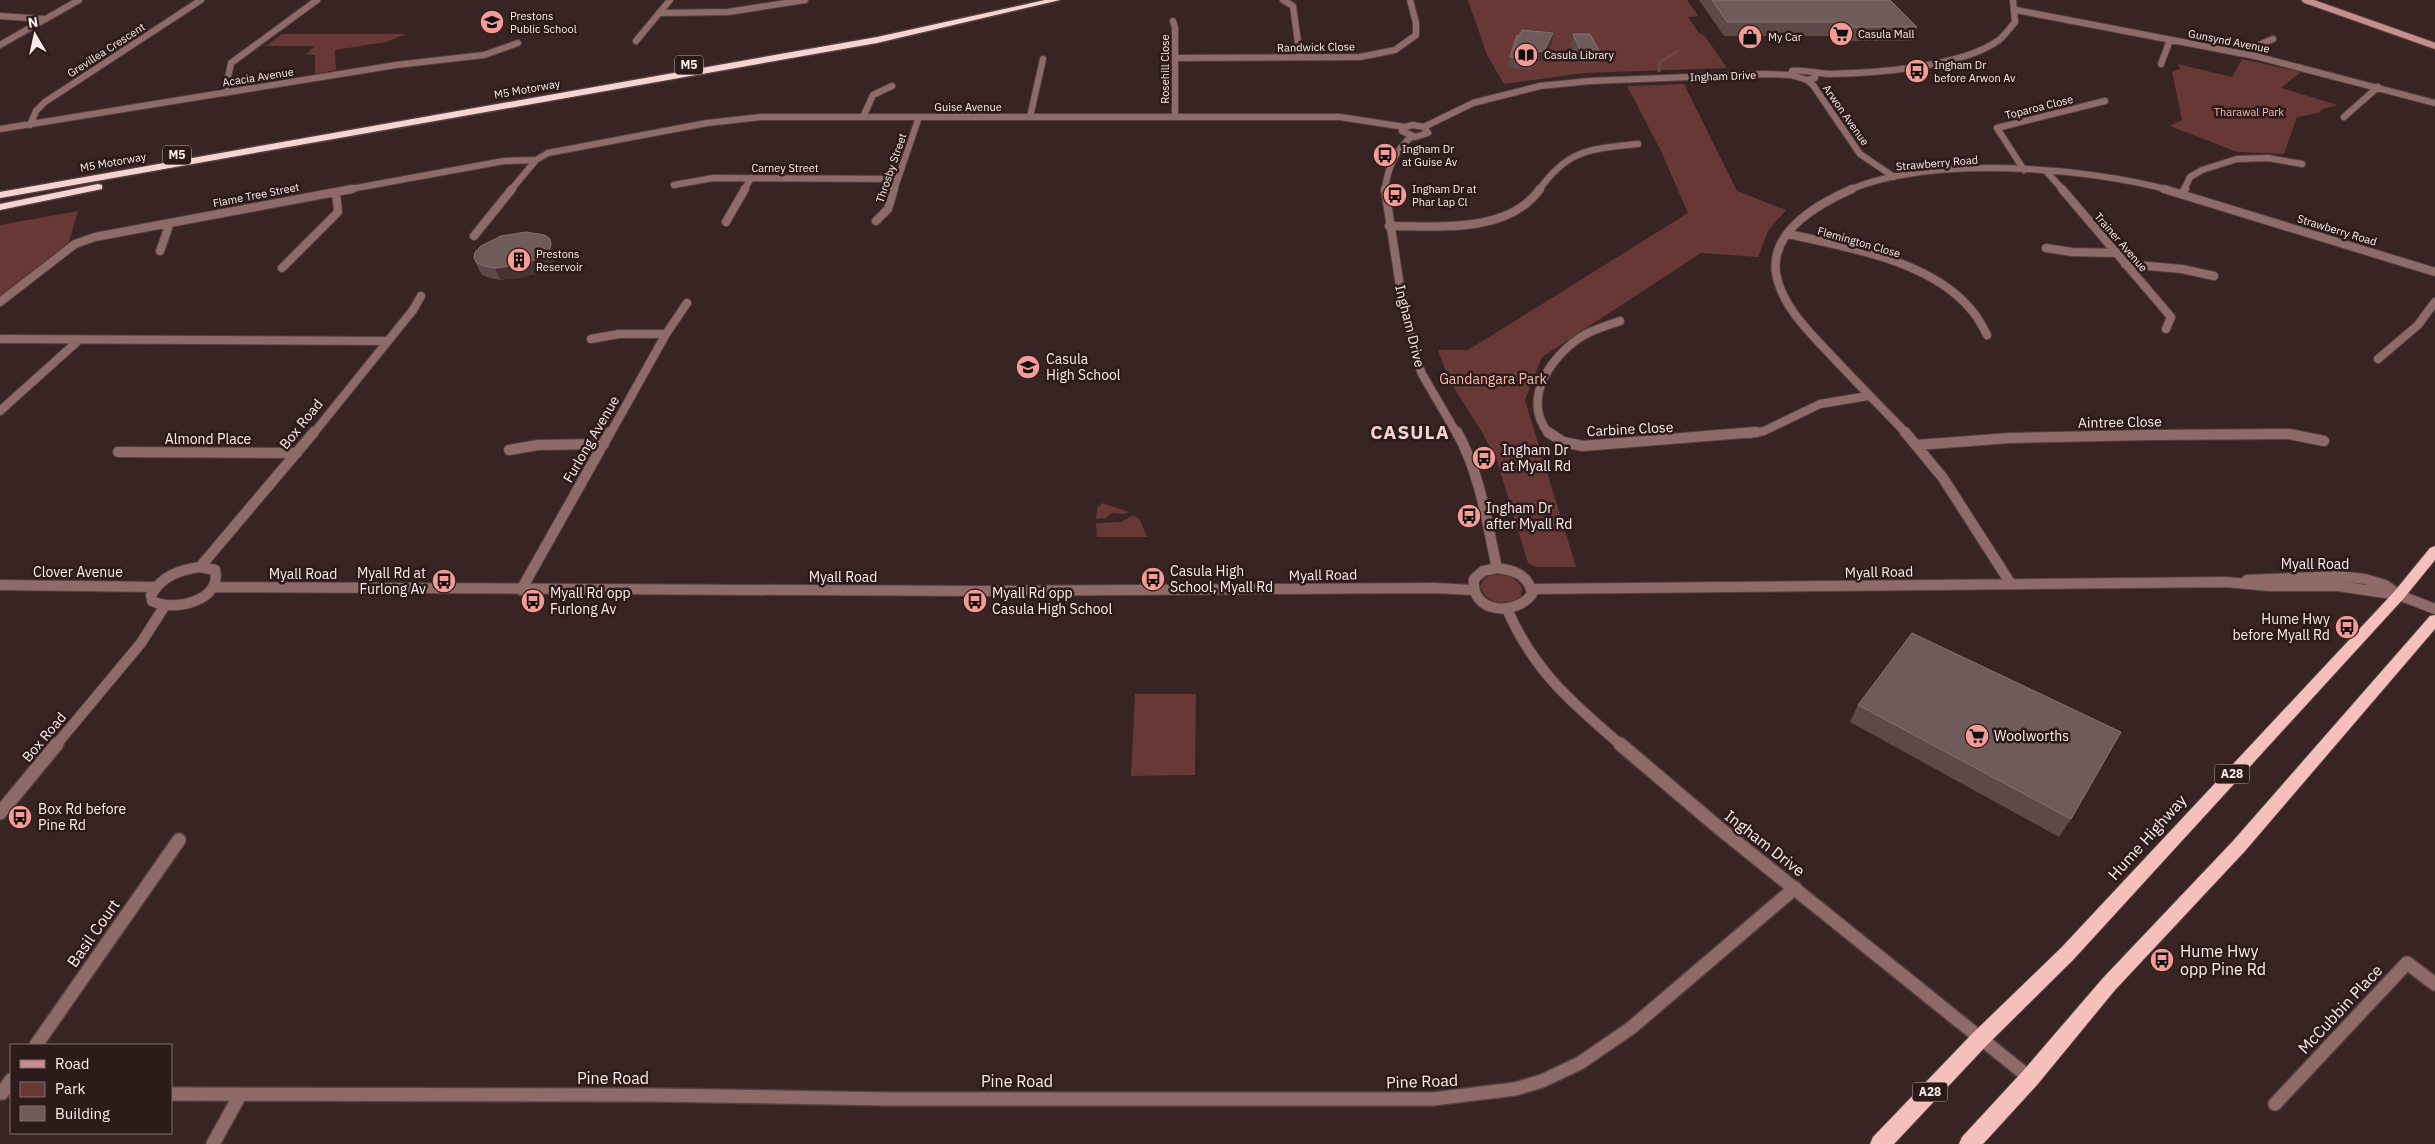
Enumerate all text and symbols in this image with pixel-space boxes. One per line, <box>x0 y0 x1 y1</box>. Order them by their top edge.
school or university icon: Prestons Public School <box>479 9 505 35</box>
place label: Prestons Public School <box>510 9 577 36</box>
north arrow <box>10 10 60 60</box>
text: N <box>27 12 39 32</box>
street label: Grevillea Crescent <box>64 20 148 80</box>
supermarket icon: Casula Mall <box>1828 21 1854 47</box>
shop icon: My Car <box>1737 24 1763 50</box>
street label: Gunsynd Avenue <box>2187 26 2271 56</box>
place label: Casula Mall <box>1858 27 1915 41</box>
place label: My Car <box>1768 30 1802 44</box>
street label: Rosehill Close <box>1158 34 1172 104</box>
street label: Randwick Close <box>1277 39 1355 55</box>
library icon: Casula Library <box>1513 42 1539 68</box>
place label: Casula Library <box>1544 48 1614 62</box>
road number: M5 <box>675 56 703 74</box>
bus stop icon: Ingham Dr before Arwon Av <box>1904 58 1930 84</box>
place label: Ingham Dr before Arwon Av <box>1934 58 2016 85</box>
street label: Acacia Avenue <box>221 64 295 90</box>
street label: Ingham Drive <box>1690 68 1756 84</box>
street label: M5 Motorway <box>493 76 562 102</box>
street label: Arwon Avenue <box>1820 82 1872 148</box>
street label: Toparoa Close <box>2003 92 2075 122</box>
street label: Guise Avenue <box>934 100 1002 114</box>
park label: Tharawal Park <box>2214 105 2284 119</box>
street label: Throsby Street <box>873 131 909 205</box>
bus stop icon: Ingham Dr at Guise Av <box>1372 142 1398 168</box>
place label: Ingham Dr at Guise Av <box>1402 142 1458 169</box>
road number: M5 <box>163 146 191 164</box>
street label: M5 Motorway <box>79 149 148 175</box>
street label: Strawberry Road <box>1895 152 1979 174</box>
street label: Carney Street <box>751 161 819 175</box>
street label: Flame Tree Street <box>212 180 301 210</box>
bus stop icon: Ingham Dr at Phar Lap Cl <box>1382 182 1408 208</box>
place label: Ingham Dr at Phar Lap Cl <box>1412 182 1477 209</box>
street label: Trainer Avenue <box>2091 209 2151 275</box>
street label: Strawberry Road <box>2295 211 2379 249</box>
street label: Flemington Close <box>1816 223 1902 261</box>
building icon: Prestons Reservoir <box>506 247 532 273</box>
place label: Prestons Reservoir <box>536 247 583 274</box>
street label: Ingham Drive <box>1391 283 1429 369</box>
place label: Casula High School <box>1046 350 1121 384</box>
school or university icon: Casula High School <box>1015 354 1041 380</box>
park label: Gandangara Park <box>1439 370 1547 388</box>
street label: Furlong Avenue <box>559 392 623 486</box>
street label: Box Road <box>275 395 327 453</box>
street label: Aintree Close <box>2078 412 2162 432</box>
street label: Carbine Close <box>1586 418 1674 440</box>
district label: CASULA <box>1370 420 1450 444</box>
street label: Almond Place <box>165 430 252 448</box>
place label: Ingham Dr at Myall Rd <box>1502 441 1571 475</box>
bus stop icon: Ingham Dr at Myall Rd <box>1471 445 1497 471</box>
place label: Ingham Dr after Myall Rd <box>1486 499 1572 533</box>
bus stop icon: Ingham Dr after Myall Rd <box>1456 503 1482 529</box>
street label: Myall Road <box>2281 555 2349 573</box>
place label: Casula High School, Myall Rd <box>1170 562 1273 596</box>
street label: Myall Road <box>1845 562 1913 582</box>
street label: Clover Avenue <box>33 563 123 581</box>
place label: Myall Rd at Furlong Av <box>357 564 426 598</box>
street label: Myall Road <box>269 565 337 583</box>
street label: Myall Road <box>1289 565 1357 585</box>
bus stop icon: Casula High School, Myall Rd <box>1140 566 1166 592</box>
bus stop icon: Myall Rd at Furlong Av <box>431 568 457 594</box>
street label: Myall Road <box>809 568 877 586</box>
place label: Myall Rd opp Furlong Av <box>550 584 631 618</box>
place label: Myall Rd opp Casula High School <box>992 584 1112 618</box>
bus stop icon: Myall Rd opp Furlong Av <box>520 588 546 614</box>
bus stop icon: Myall Rd opp Casula High School <box>962 588 988 614</box>
place label: Hume Hwy before Myall Rd <box>2232 610 2330 644</box>
bus stop icon: Hume Hwy before Myall Rd <box>2334 614 2360 640</box>
street label: Box Road <box>18 708 70 766</box>
supermarket icon: Woolworths <box>1964 723 1990 749</box>
place label: Woolworths <box>1994 727 2069 745</box>
road number: A28 <box>2214 764 2250 784</box>
street label: Hume Highway <box>2103 790 2191 884</box>
place label: Box Rd before Pine Rd <box>38 800 127 834</box>
bus stop icon: Box Rd before Pine Rd <box>7 804 33 830</box>
street label: Ingham Drive <box>1721 805 1809 881</box>
street label: Basil Court <box>62 895 124 971</box>
place label: Hume Hwy opp Pine Rd <box>2180 941 2266 979</box>
bus stop icon: Hume Hwy opp Pine Rd <box>2149 947 2175 973</box>
street label: McCubbin Place <box>2294 960 2387 1058</box>
legend <box>10 1044 172 1134</box>
text: Road <box>55 1054 90 1073</box>
street label: Pine Road <box>577 1068 649 1088</box>
street label: Pine Road <box>1386 1070 1458 1092</box>
street label: Pine Road <box>981 1071 1053 1091</box>
text: Park <box>55 1079 85 1098</box>
road number: A28 <box>1912 1082 1948 1102</box>
text: Building <box>55 1104 110 1123</box>

